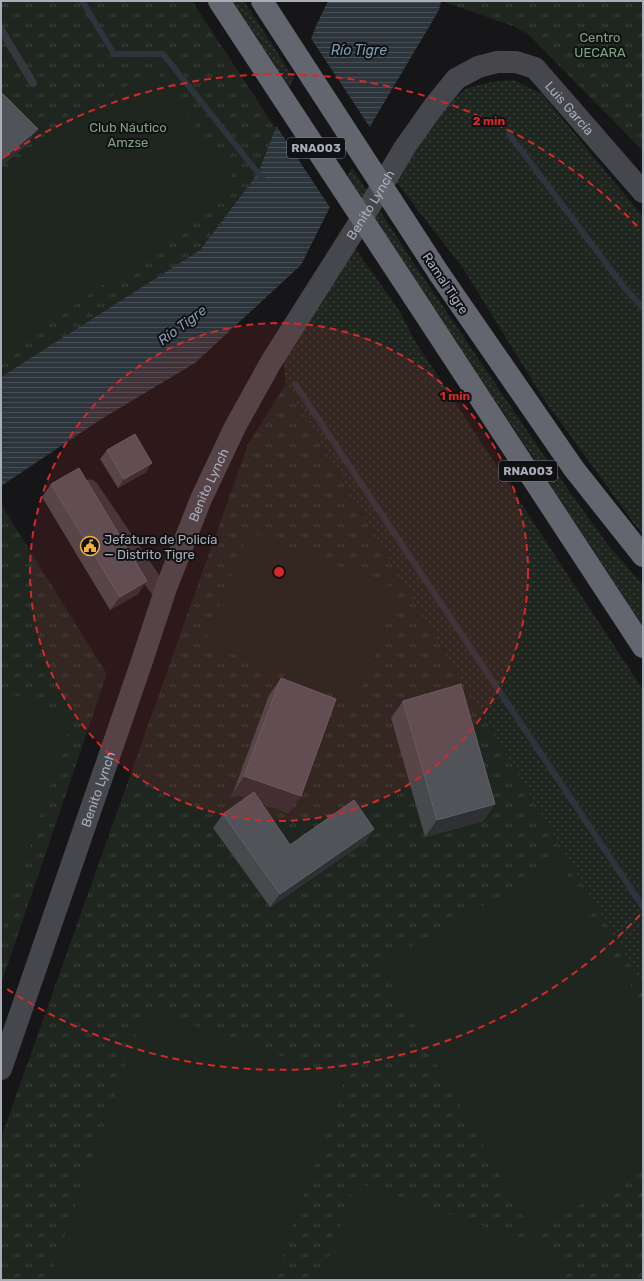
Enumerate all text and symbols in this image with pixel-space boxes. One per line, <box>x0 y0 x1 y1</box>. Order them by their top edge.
park label: Centro UECARA <box>574 30 626 60</box>
water label: Río Tigre <box>331 42 387 59</box>
street label: Luis García <box>542 78 597 138</box>
text: 2 min <box>473 114 506 128</box>
park label: Club Náutico Amzse <box>89 120 167 150</box>
road number: RNA003 <box>287 138 345 158</box>
street label: Benito Lynch <box>343 167 398 243</box>
street label: Ramal Tigre <box>419 250 472 317</box>
water label: Río Tigre <box>155 302 210 349</box>
text: 1 min <box>440 389 471 403</box>
street label: Benito Lynch <box>186 446 232 524</box>
road number: RNA003 <box>499 461 557 481</box>
place label: Jefatura de Policía — Distrito Tigre <box>104 532 217 563</box>
public building icon: Jefatura de Policía — Distrito Tigre <box>79 535 101 557</box>
centre of rings <box>272 565 286 579</box>
street label: Benito Lynch <box>78 750 118 829</box>

